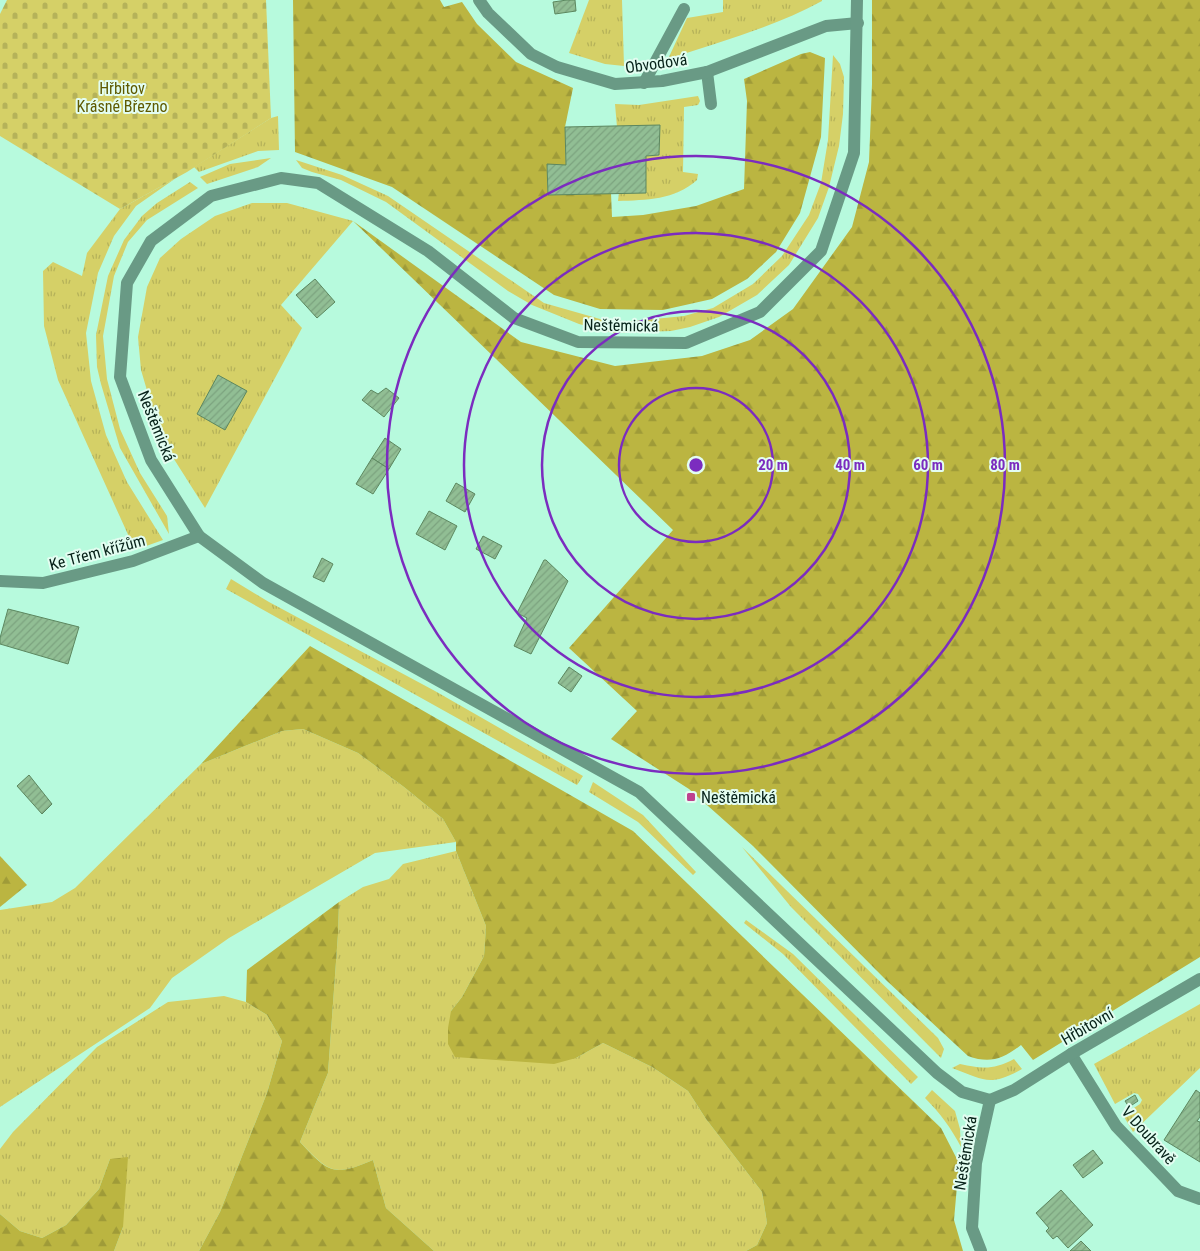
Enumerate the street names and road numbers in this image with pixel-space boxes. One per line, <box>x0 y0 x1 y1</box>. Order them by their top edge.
street label: Obvodová <box>624 50 688 77</box>
street label: Neštěmická <box>583 315 659 336</box>
street label: Neštěmická <box>134 388 179 464</box>
street label: Ke Třem křížům <box>47 531 147 574</box>
street label: Hřbitovní <box>1058 1003 1118 1049</box>
street label: V Doubravě <box>1118 1102 1180 1168</box>
street label: Neštěmická <box>950 1115 981 1192</box>

